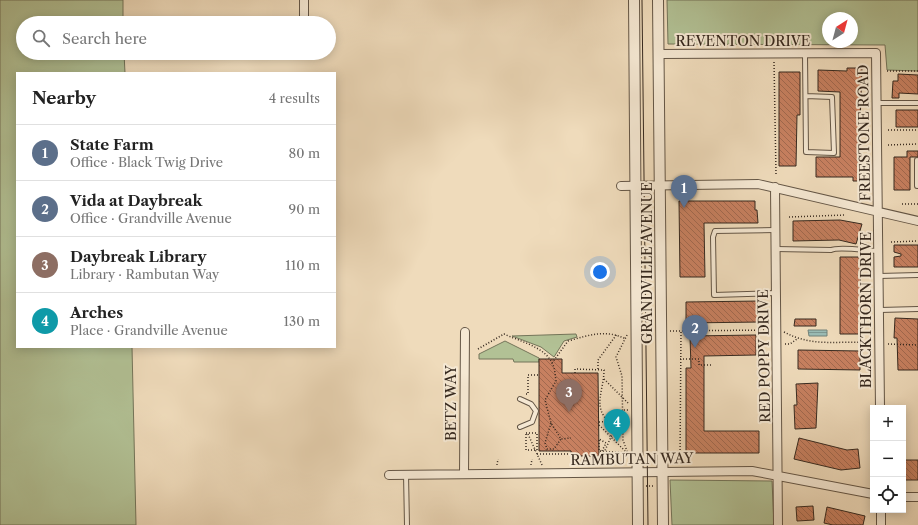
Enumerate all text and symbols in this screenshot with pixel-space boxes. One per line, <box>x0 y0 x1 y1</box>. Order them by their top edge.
north arrow <box>822 12 858 48</box>
search box <box>16 16 336 60</box>
icon: search <box>30 27 52 49</box>
text: Search here <box>62 29 147 48</box>
street label: REVENTON DRIVE <box>676 32 810 50</box>
street label: FREESTONE ROAD <box>854 64 874 202</box>
text: Nearby <box>32 88 96 108</box>
text: 4 results <box>269 90 320 106</box>
text: State Farm <box>70 135 154 154</box>
text: 1 <box>42 145 48 161</box>
text: 80 m <box>288 145 320 161</box>
text: Office · Black Twig Drive <box>70 154 223 170</box>
pin: 1 <box>671 175 697 208</box>
street label: GRANDVILLE AVENUE <box>638 182 656 344</box>
text: Vida at Daybreak <box>70 191 203 210</box>
text: 2 <box>41 201 49 217</box>
text: 90 m <box>289 201 320 217</box>
text: Office · Grandville Avenue <box>70 210 232 226</box>
street label: BLACKTHORN DRIVE <box>857 232 875 388</box>
text: Daybreak Library <box>70 247 206 266</box>
text: 3 <box>41 257 49 273</box>
text: 110 m <box>285 257 320 273</box>
your location <box>590 262 610 282</box>
text: Library · Rambutan Way <box>70 266 219 282</box>
street label: RED POPPY DRIVE <box>754 289 774 423</box>
text: Arches <box>70 303 123 322</box>
text: 4 <box>41 313 49 329</box>
text: 130 m <box>284 313 320 329</box>
pin: 2 <box>682 315 708 348</box>
text: Place · Grandville Avenue <box>70 322 228 338</box>
street label: BETZ WAY <box>442 364 460 441</box>
pin: 3 <box>556 379 582 412</box>
map controls <box>870 405 906 513</box>
button: + <box>870 405 906 441</box>
pin: 4 <box>604 409 630 442</box>
button: − <box>870 441 906 477</box>
street label: RAMBUTAN WAY <box>570 449 695 469</box>
button: locate <box>870 477 906 513</box>

